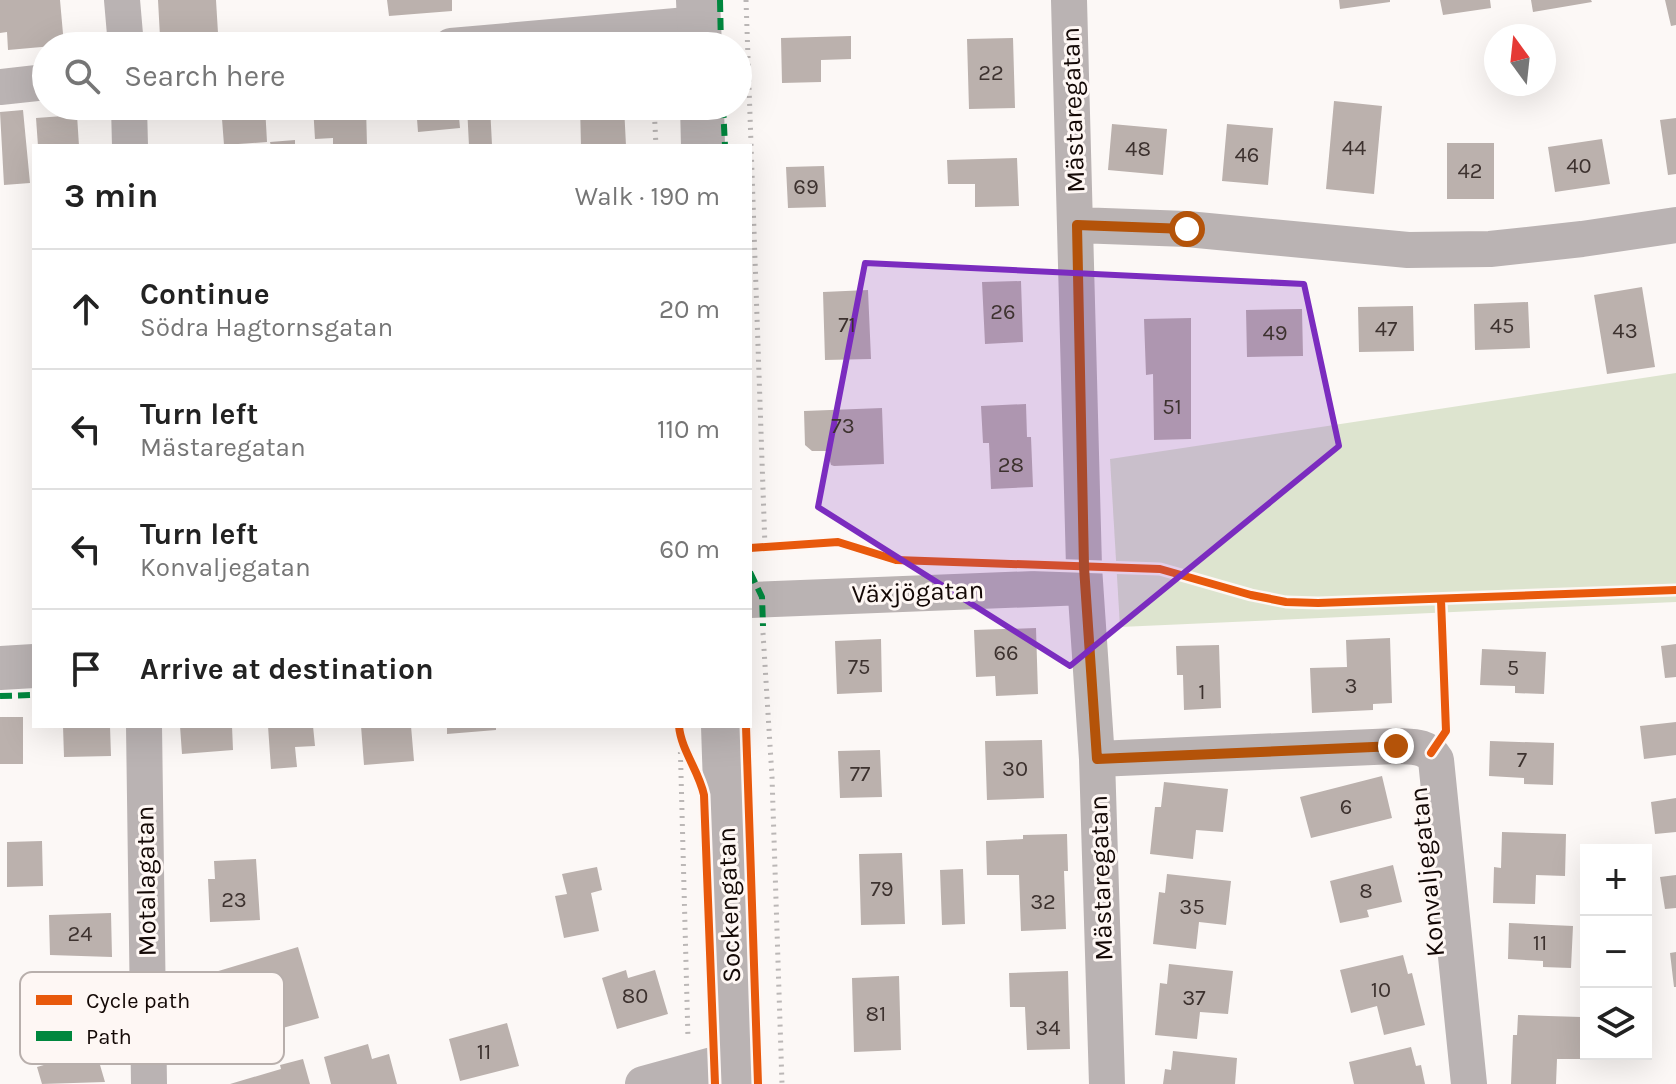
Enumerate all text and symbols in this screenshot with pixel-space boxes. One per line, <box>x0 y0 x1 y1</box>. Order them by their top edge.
north arrow <box>1484 24 1556 96</box>
street label: Mästaregatan <box>1055 27 1091 193</box>
search box <box>32 32 752 120</box>
icon: search <box>60 54 104 98</box>
text: Search here <box>124 58 285 94</box>
house number: 22 <box>978 60 1004 86</box>
house number: 44 <box>1342 135 1366 161</box>
house number: 48 <box>1125 136 1151 162</box>
house number: 46 <box>1235 142 1259 168</box>
house number: 40 <box>1566 153 1592 179</box>
house number: 42 <box>1457 158 1483 184</box>
house number: 69 <box>793 174 819 200</box>
text: 3 min <box>64 176 158 216</box>
text: Walk · 190 m <box>575 181 720 212</box>
route start <box>1169 211 1205 247</box>
text: Continue <box>140 276 270 312</box>
icon: ahead <box>64 287 108 331</box>
text: 20 m <box>659 294 720 325</box>
house number: 26 <box>990 299 1016 325</box>
text: Södra Hagtornsgatan <box>140 312 393 343</box>
house number: 71 <box>838 312 856 338</box>
house number: 45 <box>1490 313 1514 339</box>
house number: 47 <box>1375 316 1397 342</box>
house number: 43 <box>1612 318 1638 344</box>
house number: 49 <box>1262 320 1288 346</box>
house number: 51 <box>1162 394 1182 420</box>
text: Turn left <box>140 396 258 432</box>
icon: left <box>64 407 108 451</box>
house number: 73 <box>831 413 855 439</box>
text: 110 m <box>657 414 720 445</box>
text: Mästaregatan <box>140 432 306 463</box>
house number: 28 <box>998 452 1024 478</box>
text: Turn left <box>140 516 258 552</box>
icon: left <box>64 527 108 571</box>
text: 60 m <box>659 534 720 565</box>
text: Konvaljegatan <box>140 552 311 583</box>
street label: Växjögatan <box>851 574 985 610</box>
house number: 66 <box>993 640 1019 666</box>
icon: arrive <box>64 647 108 691</box>
text: Arrive at destination <box>140 651 434 687</box>
house number: 75 <box>848 654 870 680</box>
house number: 5 <box>1507 655 1519 681</box>
house number: 3 <box>1345 673 1358 699</box>
house number: 1 <box>1198 679 1206 705</box>
route end <box>1378 728 1414 764</box>
house number: 7 <box>1517 747 1527 773</box>
house number: 30 <box>1002 756 1028 782</box>
house number: 77 <box>850 761 870 787</box>
street label: Konvaljegatan <box>1403 786 1451 958</box>
house number: 6 <box>1340 794 1352 820</box>
street label: Mästaregatan <box>1083 795 1119 961</box>
street label: Motalagatan <box>129 805 163 957</box>
street label: Sockengatan <box>711 827 747 983</box>
map controls <box>1580 844 1652 1060</box>
button: + <box>1580 844 1652 916</box>
house number: 79 <box>870 876 894 902</box>
house number: 8 <box>1359 878 1373 904</box>
house number: 23 <box>221 887 247 913</box>
house number: 32 <box>1030 889 1056 915</box>
house number: 35 <box>1179 894 1205 920</box>
button: − <box>1580 916 1652 988</box>
house number: 24 <box>67 921 93 947</box>
house number: 11 <box>1533 930 1547 956</box>
legend <box>20 972 284 1064</box>
house number: 10 <box>1371 977 1391 1003</box>
house number: 80 <box>622 983 648 1009</box>
house number: 37 <box>1182 985 1206 1011</box>
text: Cycle path <box>86 988 190 1014</box>
button: layers <box>1580 988 1652 1060</box>
house number: 81 <box>866 1001 886 1027</box>
house number: 34 <box>1035 1015 1061 1041</box>
text: Path <box>86 1024 132 1050</box>
house number: 11 <box>477 1039 491 1065</box>

